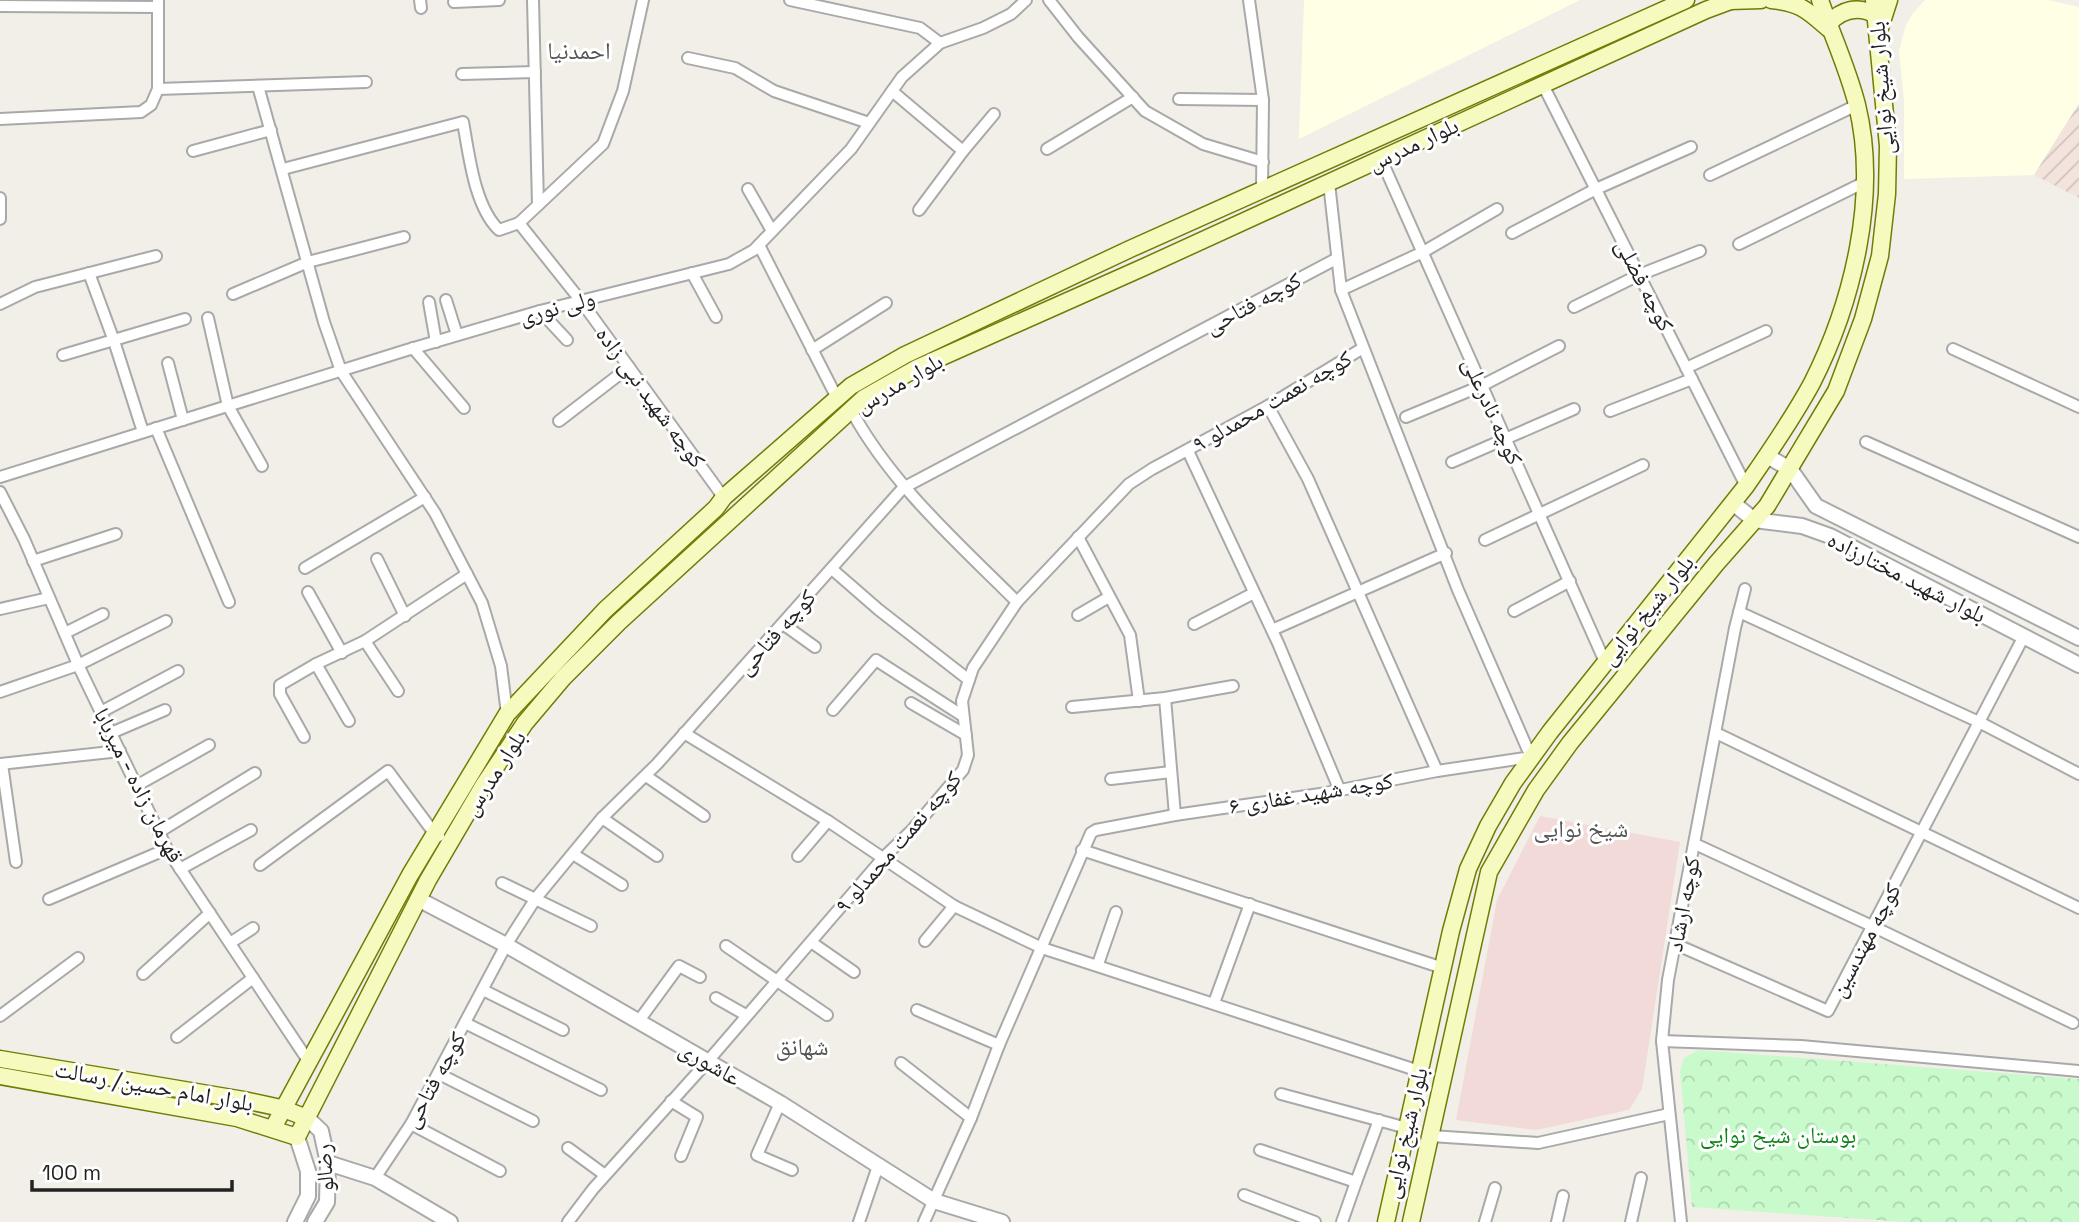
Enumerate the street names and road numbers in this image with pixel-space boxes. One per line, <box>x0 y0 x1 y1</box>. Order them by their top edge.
street label: بلوار شیخ نوایی <box>1861 20 1901 156</box>
street label: بلوار مدرس <box>1363 110 1463 178</box>
street label: کوچه فضلی <box>1609 234 1681 337</box>
street label: کوچه فتاحی <box>1199 265 1307 341</box>
street label: ولی نوری <box>516 282 598 332</box>
street label: کوچه شهید نبی زاده <box>589 320 713 474</box>
street label: کوچه نعمت محمدلو ۹ <box>1187 343 1358 459</box>
street label: بلوار مدرس <box>850 346 948 420</box>
street label: کوچه نادرعلی <box>1456 352 1530 470</box>
street label: بلوار شهید مختارزاده <box>1823 524 1991 630</box>
street label: بلوار شیخ نوایی <box>1593 549 1701 671</box>
street label: کوچه فتاحی <box>730 582 823 681</box>
street label: قهرمان زاده - میربابا <box>87 702 191 868</box>
street label: بلوار مدرس <box>455 724 533 822</box>
street label: کوچه نعمت محمدلو ۹ <box>828 764 968 920</box>
street label: کوچه شهید غفاری ۶ <box>1227 765 1396 821</box>
street label: کوچه ارشاد <box>1659 854 1707 954</box>
street label: کوچه مهندسین <box>1822 877 1908 1002</box>
street label: کوچه فتاحی <box>395 1026 473 1133</box>
street label: عاشوری <box>674 1033 747 1093</box>
street label: بلوار امام حسین/ رسالت <box>52 1054 256 1119</box>
street label: بلوار شیخ نوایی <box>1375 1064 1435 1202</box>
street label: رضالو <box>307 1143 341 1193</box>

